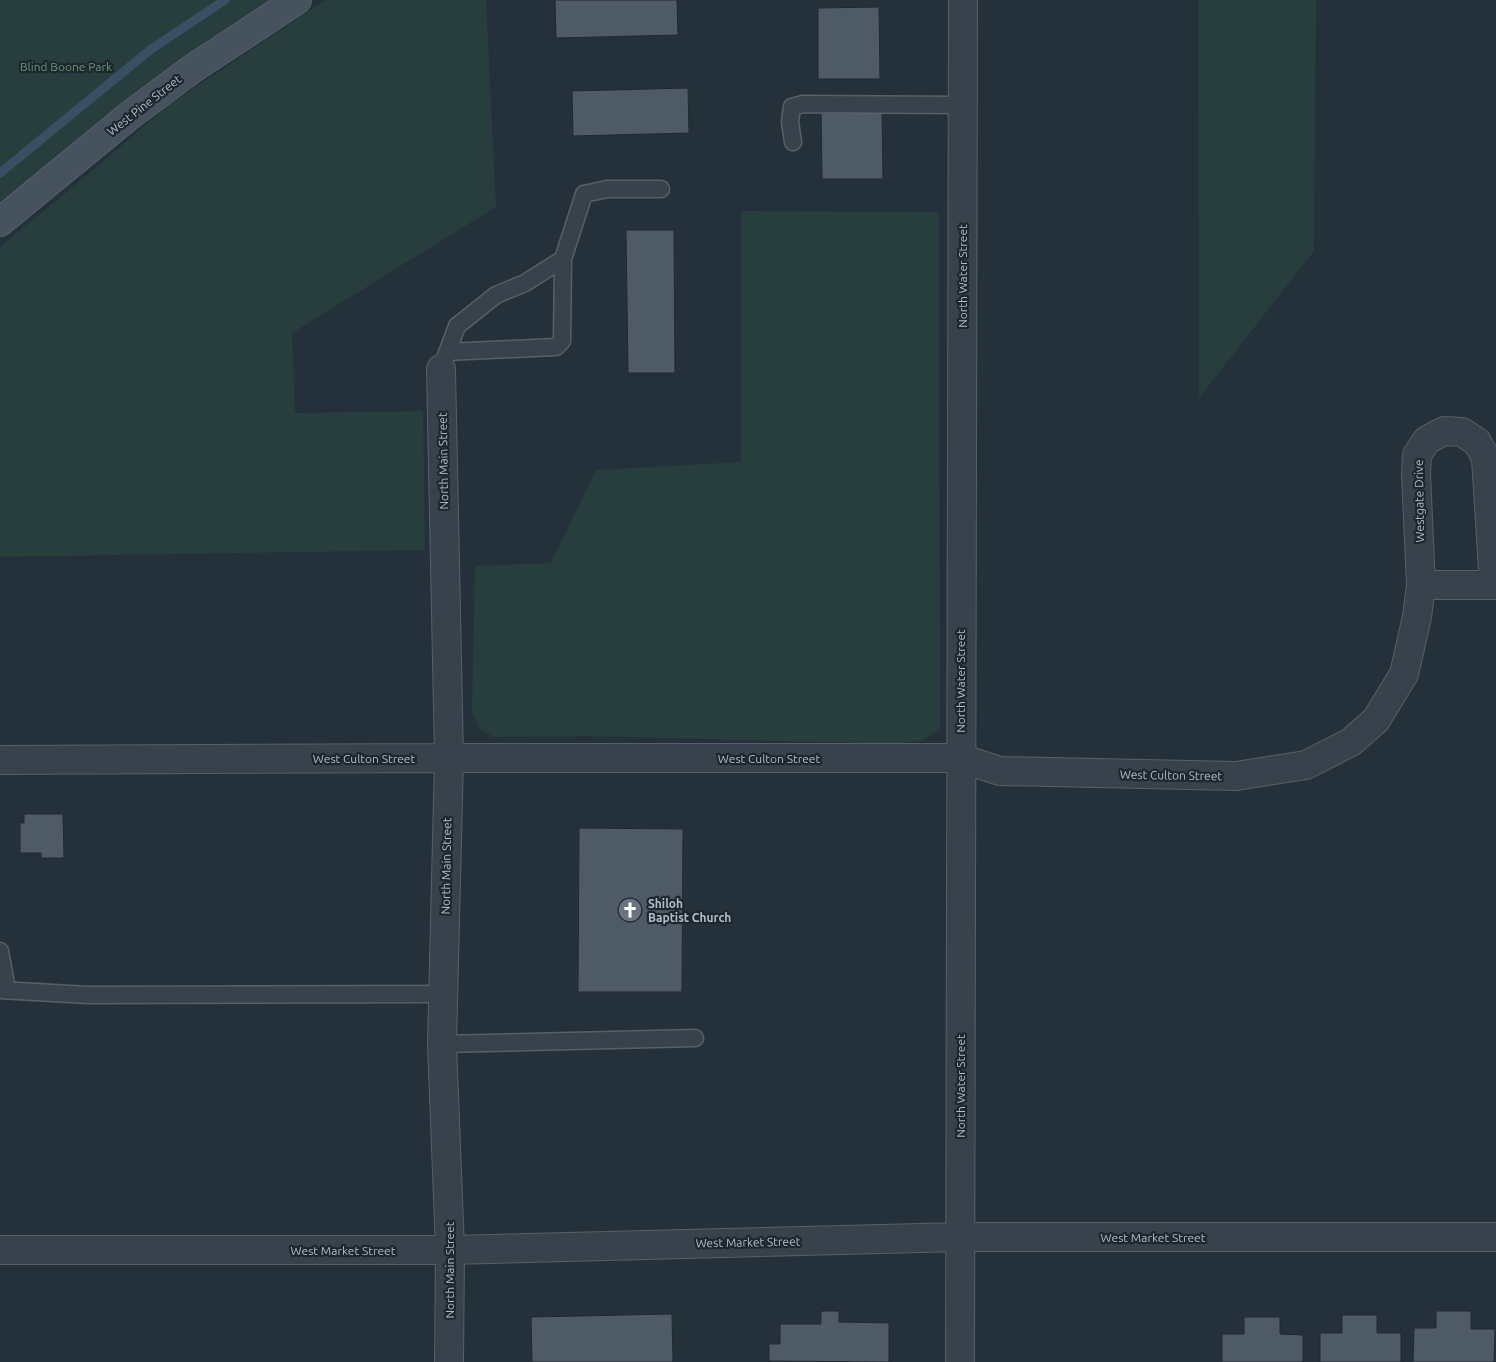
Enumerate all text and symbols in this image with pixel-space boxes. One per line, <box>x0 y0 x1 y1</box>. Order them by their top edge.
park label: Blind Boone Park <box>20 60 112 73</box>
street label: West Pine Street <box>105 72 184 138</box>
street label: North Water Street <box>956 224 969 328</box>
street label: North Main Street <box>436 412 450 510</box>
street label: Westgate Drive <box>1412 459 1426 543</box>
street label: North Water Street <box>954 629 967 733</box>
street label: West Culton Street <box>313 752 415 765</box>
street label: West Culton Street <box>718 752 820 765</box>
street label: West Culton Street <box>1120 768 1223 782</box>
street label: North Main Street <box>439 817 453 915</box>
church icon: Shiloh Baptist Church <box>617 897 643 923</box>
place label: Shiloh Baptist Church <box>648 897 731 924</box>
street label: North Water Street <box>954 1034 967 1138</box>
street label: North Main Street <box>443 1221 456 1319</box>
street label: West Market Street <box>1101 1231 1206 1244</box>
street label: West Market Street <box>695 1235 801 1249</box>
street label: West Market Street <box>291 1244 396 1257</box>

